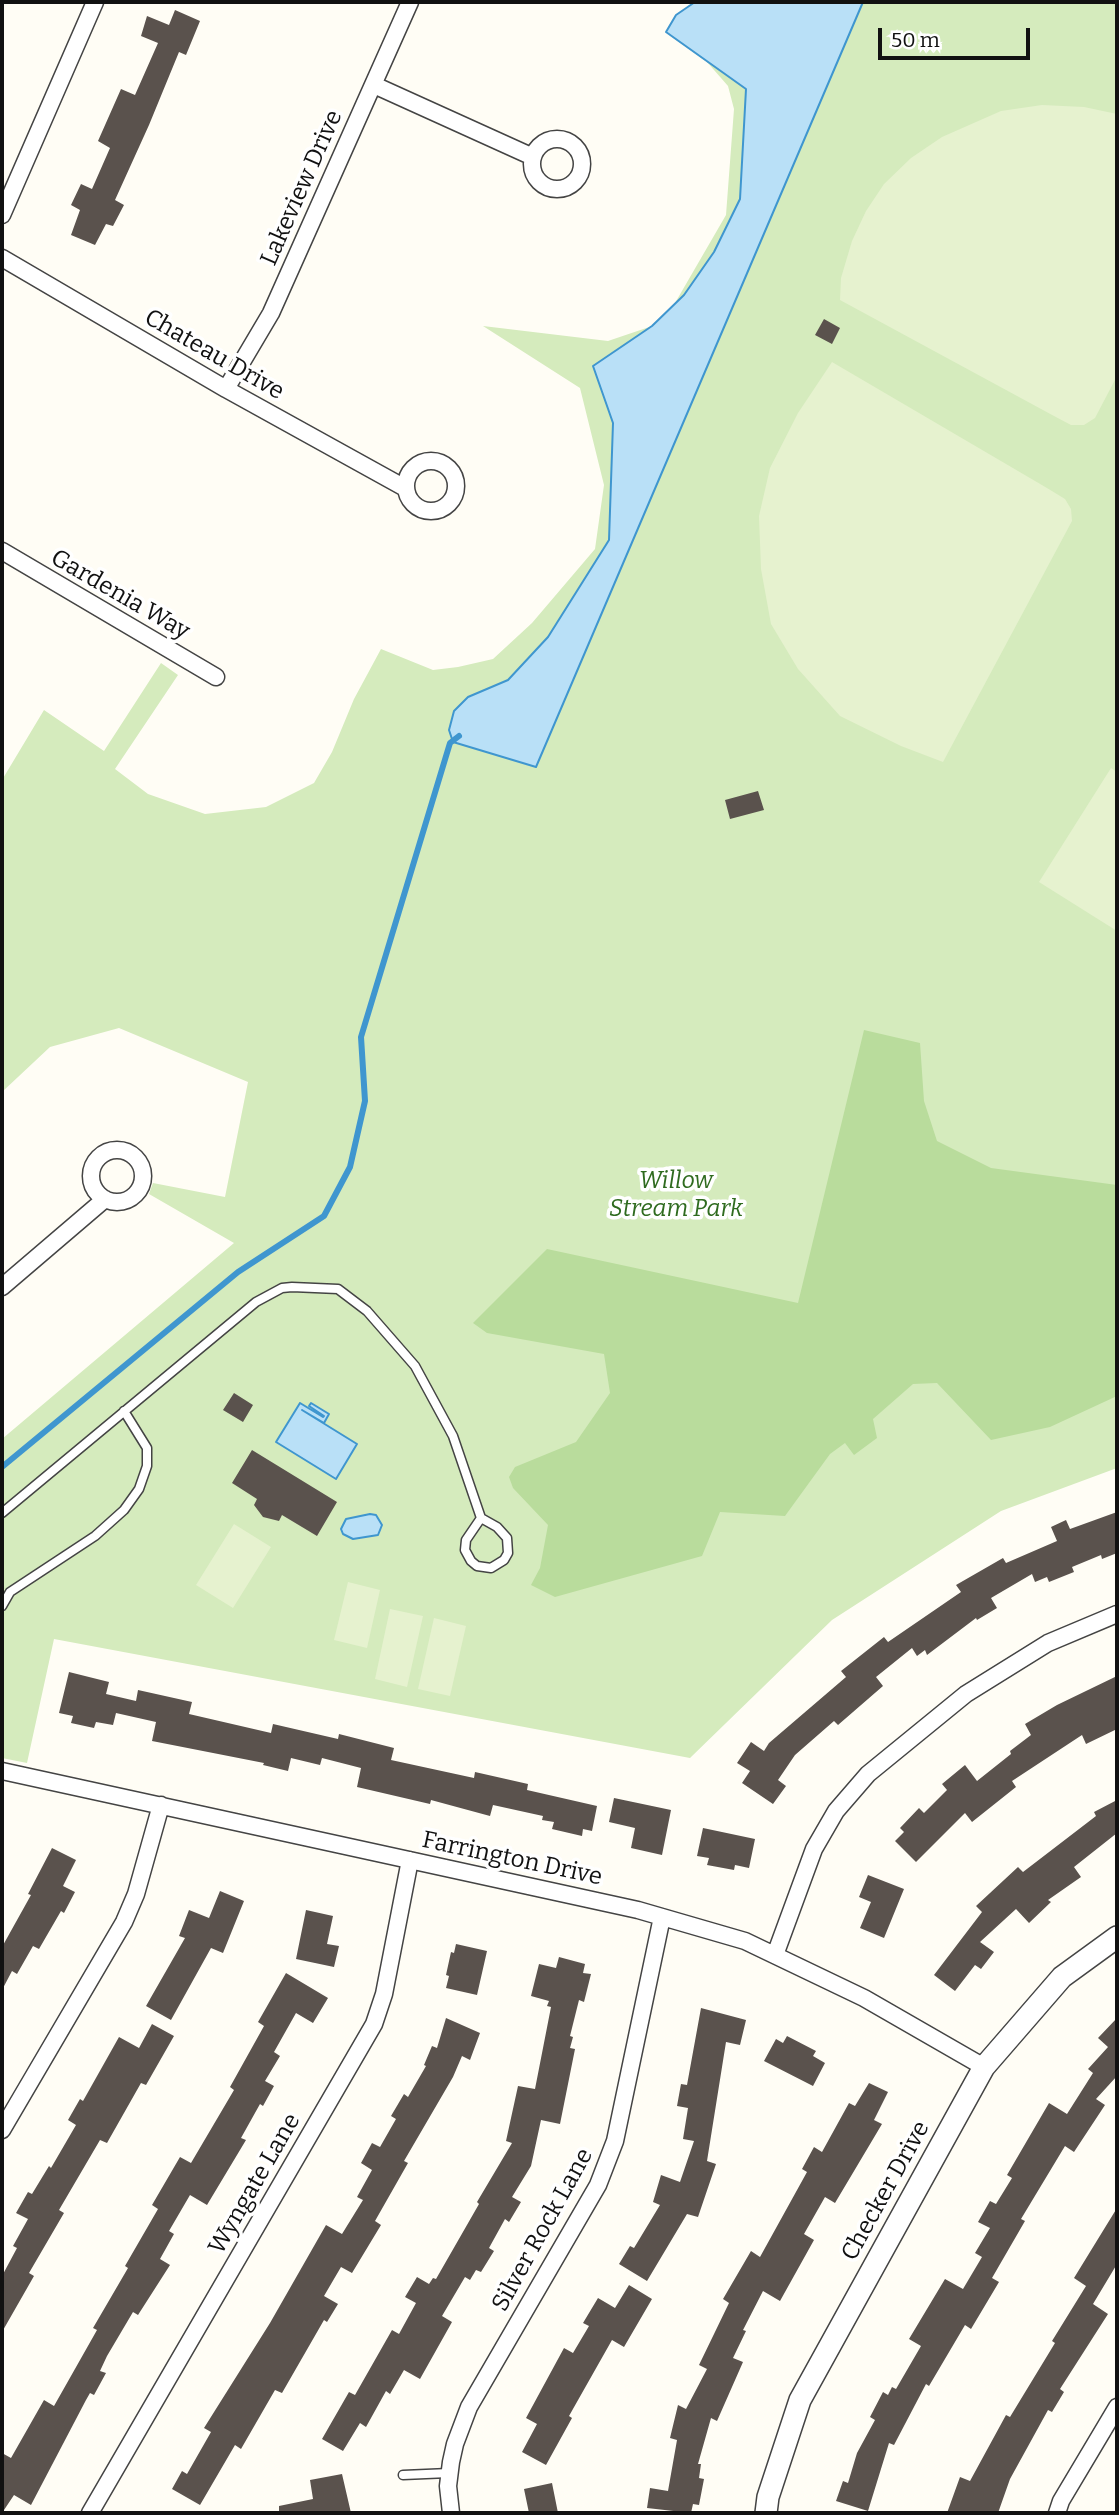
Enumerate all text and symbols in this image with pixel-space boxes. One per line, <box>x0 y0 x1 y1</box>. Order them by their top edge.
scale bar <box>881 14 1033 58</box>
text: 50 m <box>891 27 940 53</box>
street label: Lakeview Drive <box>255 106 349 270</box>
street label: Chateau Drive <box>139 303 289 407</box>
street label: Gardenia Way <box>45 544 195 646</box>
park label: Willow Stream Park <box>609 1167 743 1223</box>
street label: Farrington Drive <box>419 1826 605 1892</box>
street label: Wyngate Lane <box>203 2108 307 2260</box>
street label: Checker Drive <box>836 2116 936 2266</box>
street label: Silver Rock Lane <box>486 2144 600 2316</box>

